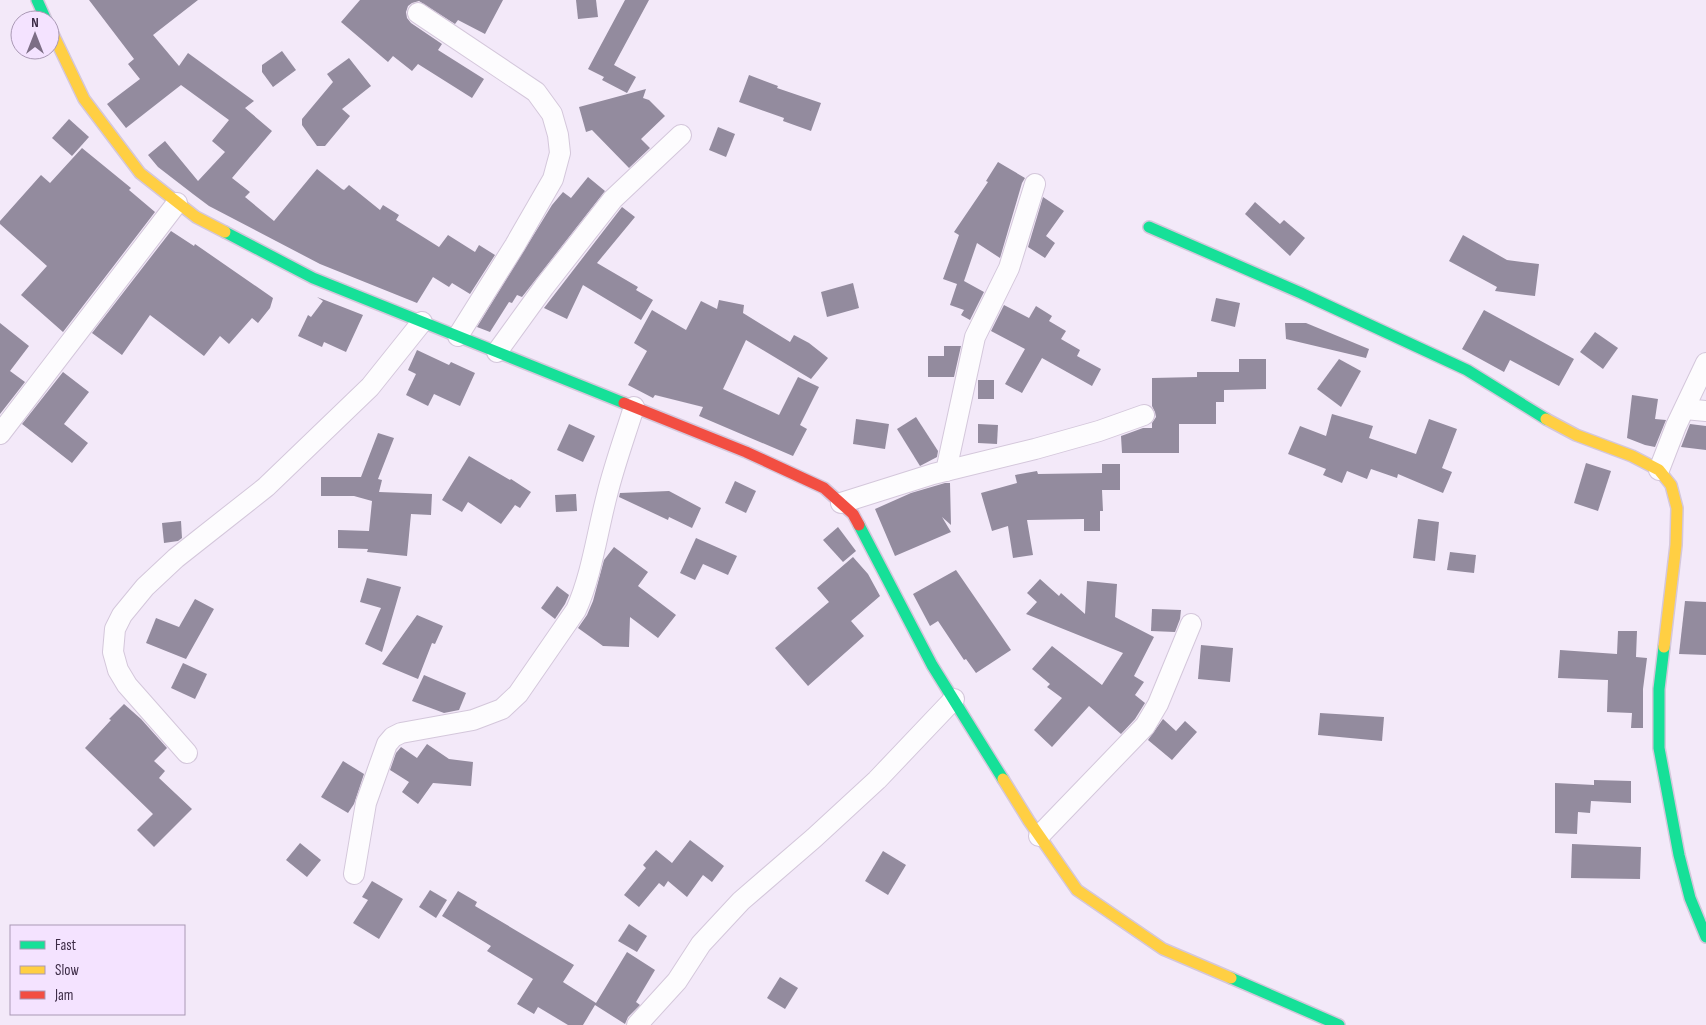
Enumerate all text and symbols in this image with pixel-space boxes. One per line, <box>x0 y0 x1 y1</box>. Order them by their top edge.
north arrow <box>10 10 60 60</box>
text: N <box>31 14 39 31</box>
legend <box>10 925 185 1015</box>
text: Fast <box>55 936 77 955</box>
text: Slow <box>55 961 79 980</box>
text: Jam <box>54 986 73 1005</box>

